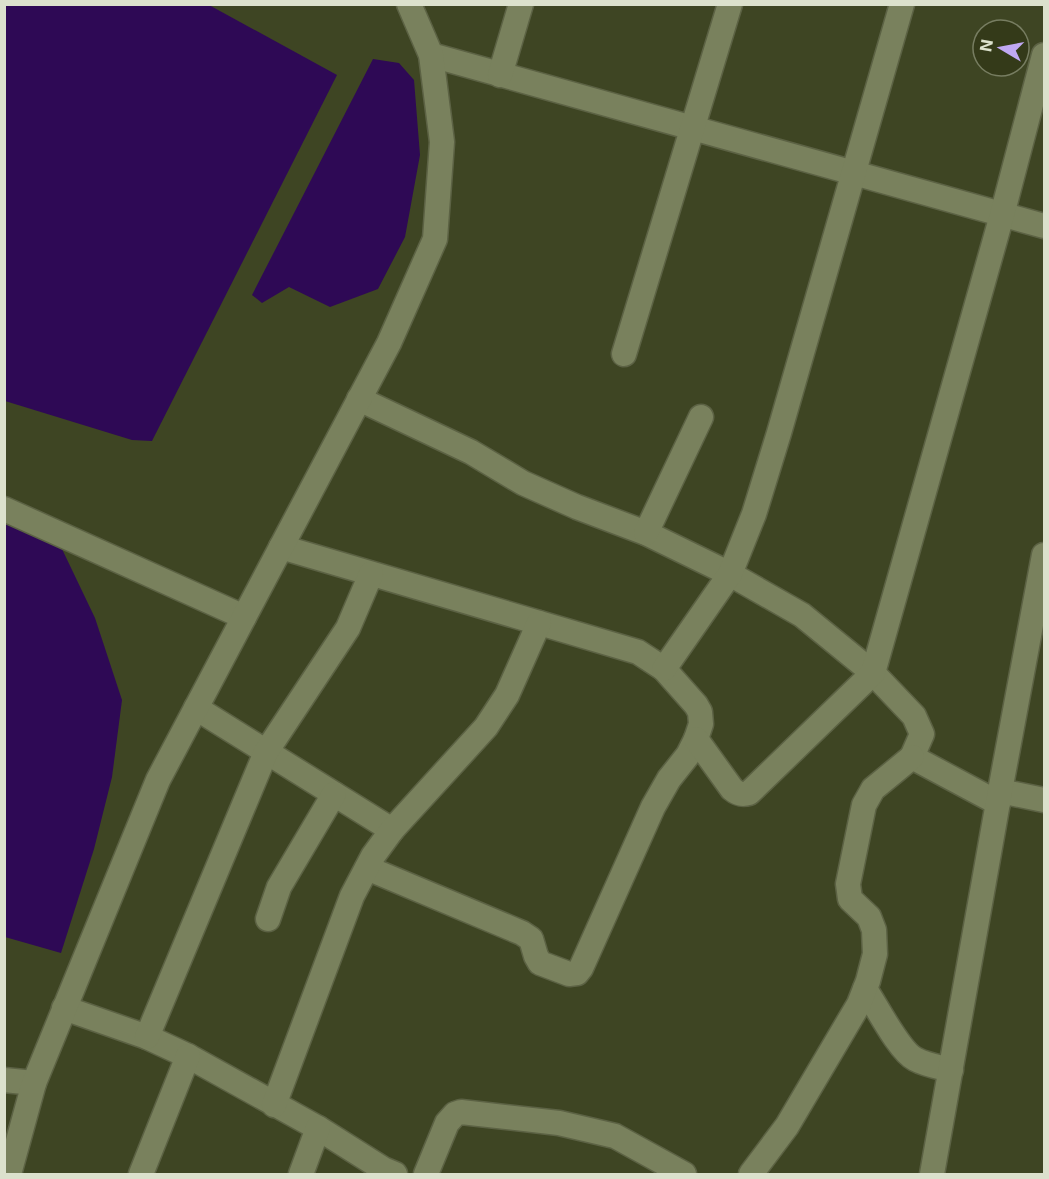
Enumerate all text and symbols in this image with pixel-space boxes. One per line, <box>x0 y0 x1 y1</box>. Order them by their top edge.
north arrow <box>971 18 1031 78</box>
text: N <box>975 38 997 53</box>

